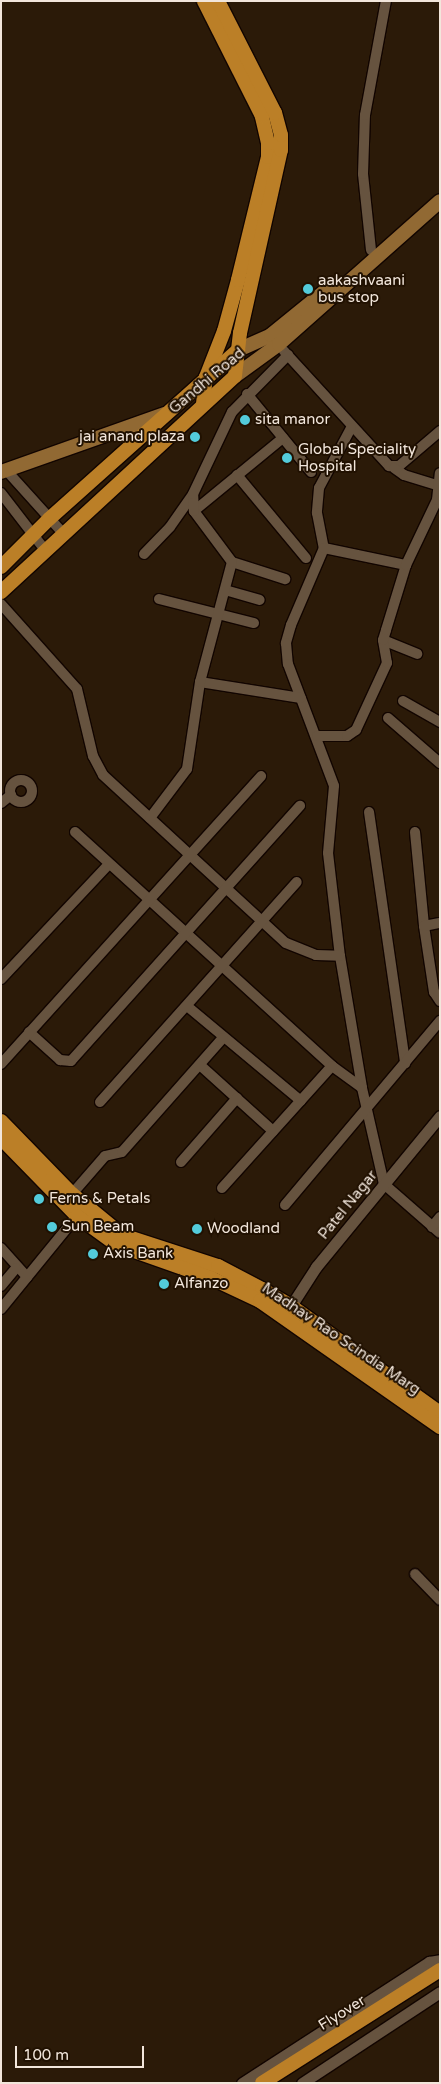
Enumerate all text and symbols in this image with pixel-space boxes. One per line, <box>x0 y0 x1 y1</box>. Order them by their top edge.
place label: aakashvaani bus stop <box>318 271 405 306</box>
marker: aakashvaani bus stop <box>302 283 314 295</box>
street label: Gandhi Road <box>166 344 248 418</box>
place label: sita manor <box>255 411 330 429</box>
marker: sita manor <box>239 414 251 426</box>
place label: jai anand plaza <box>79 428 185 446</box>
marker: jai anand plaza <box>189 431 201 443</box>
place label: Global Speciality Hospital <box>298 440 416 475</box>
marker: Global Speciality Hospital <box>280 451 294 465</box>
street label: Patel Nagar <box>315 1167 381 1243</box>
place label: Ferns & Petals <box>49 1190 150 1208</box>
marker: Ferns & Petals <box>33 1193 45 1205</box>
place label: Sun Beam <box>62 1218 134 1236</box>
place label: Woodland <box>207 1220 280 1238</box>
marker: Sun Beam <box>46 1221 58 1233</box>
marker: Woodland <box>191 1223 203 1235</box>
place label: Axis Bank <box>103 1245 173 1263</box>
marker: Axis Bank <box>87 1248 99 1260</box>
place label: Alfanzo <box>174 1275 228 1293</box>
marker: Alfanzo <box>158 1278 170 1290</box>
street label: Madhav Rao Scindia Marg <box>258 1279 424 1399</box>
street label: Flyover <box>315 1992 369 2034</box>
scale bar <box>18 2036 146 2068</box>
text: 100 m <box>23 2046 69 2064</box>

